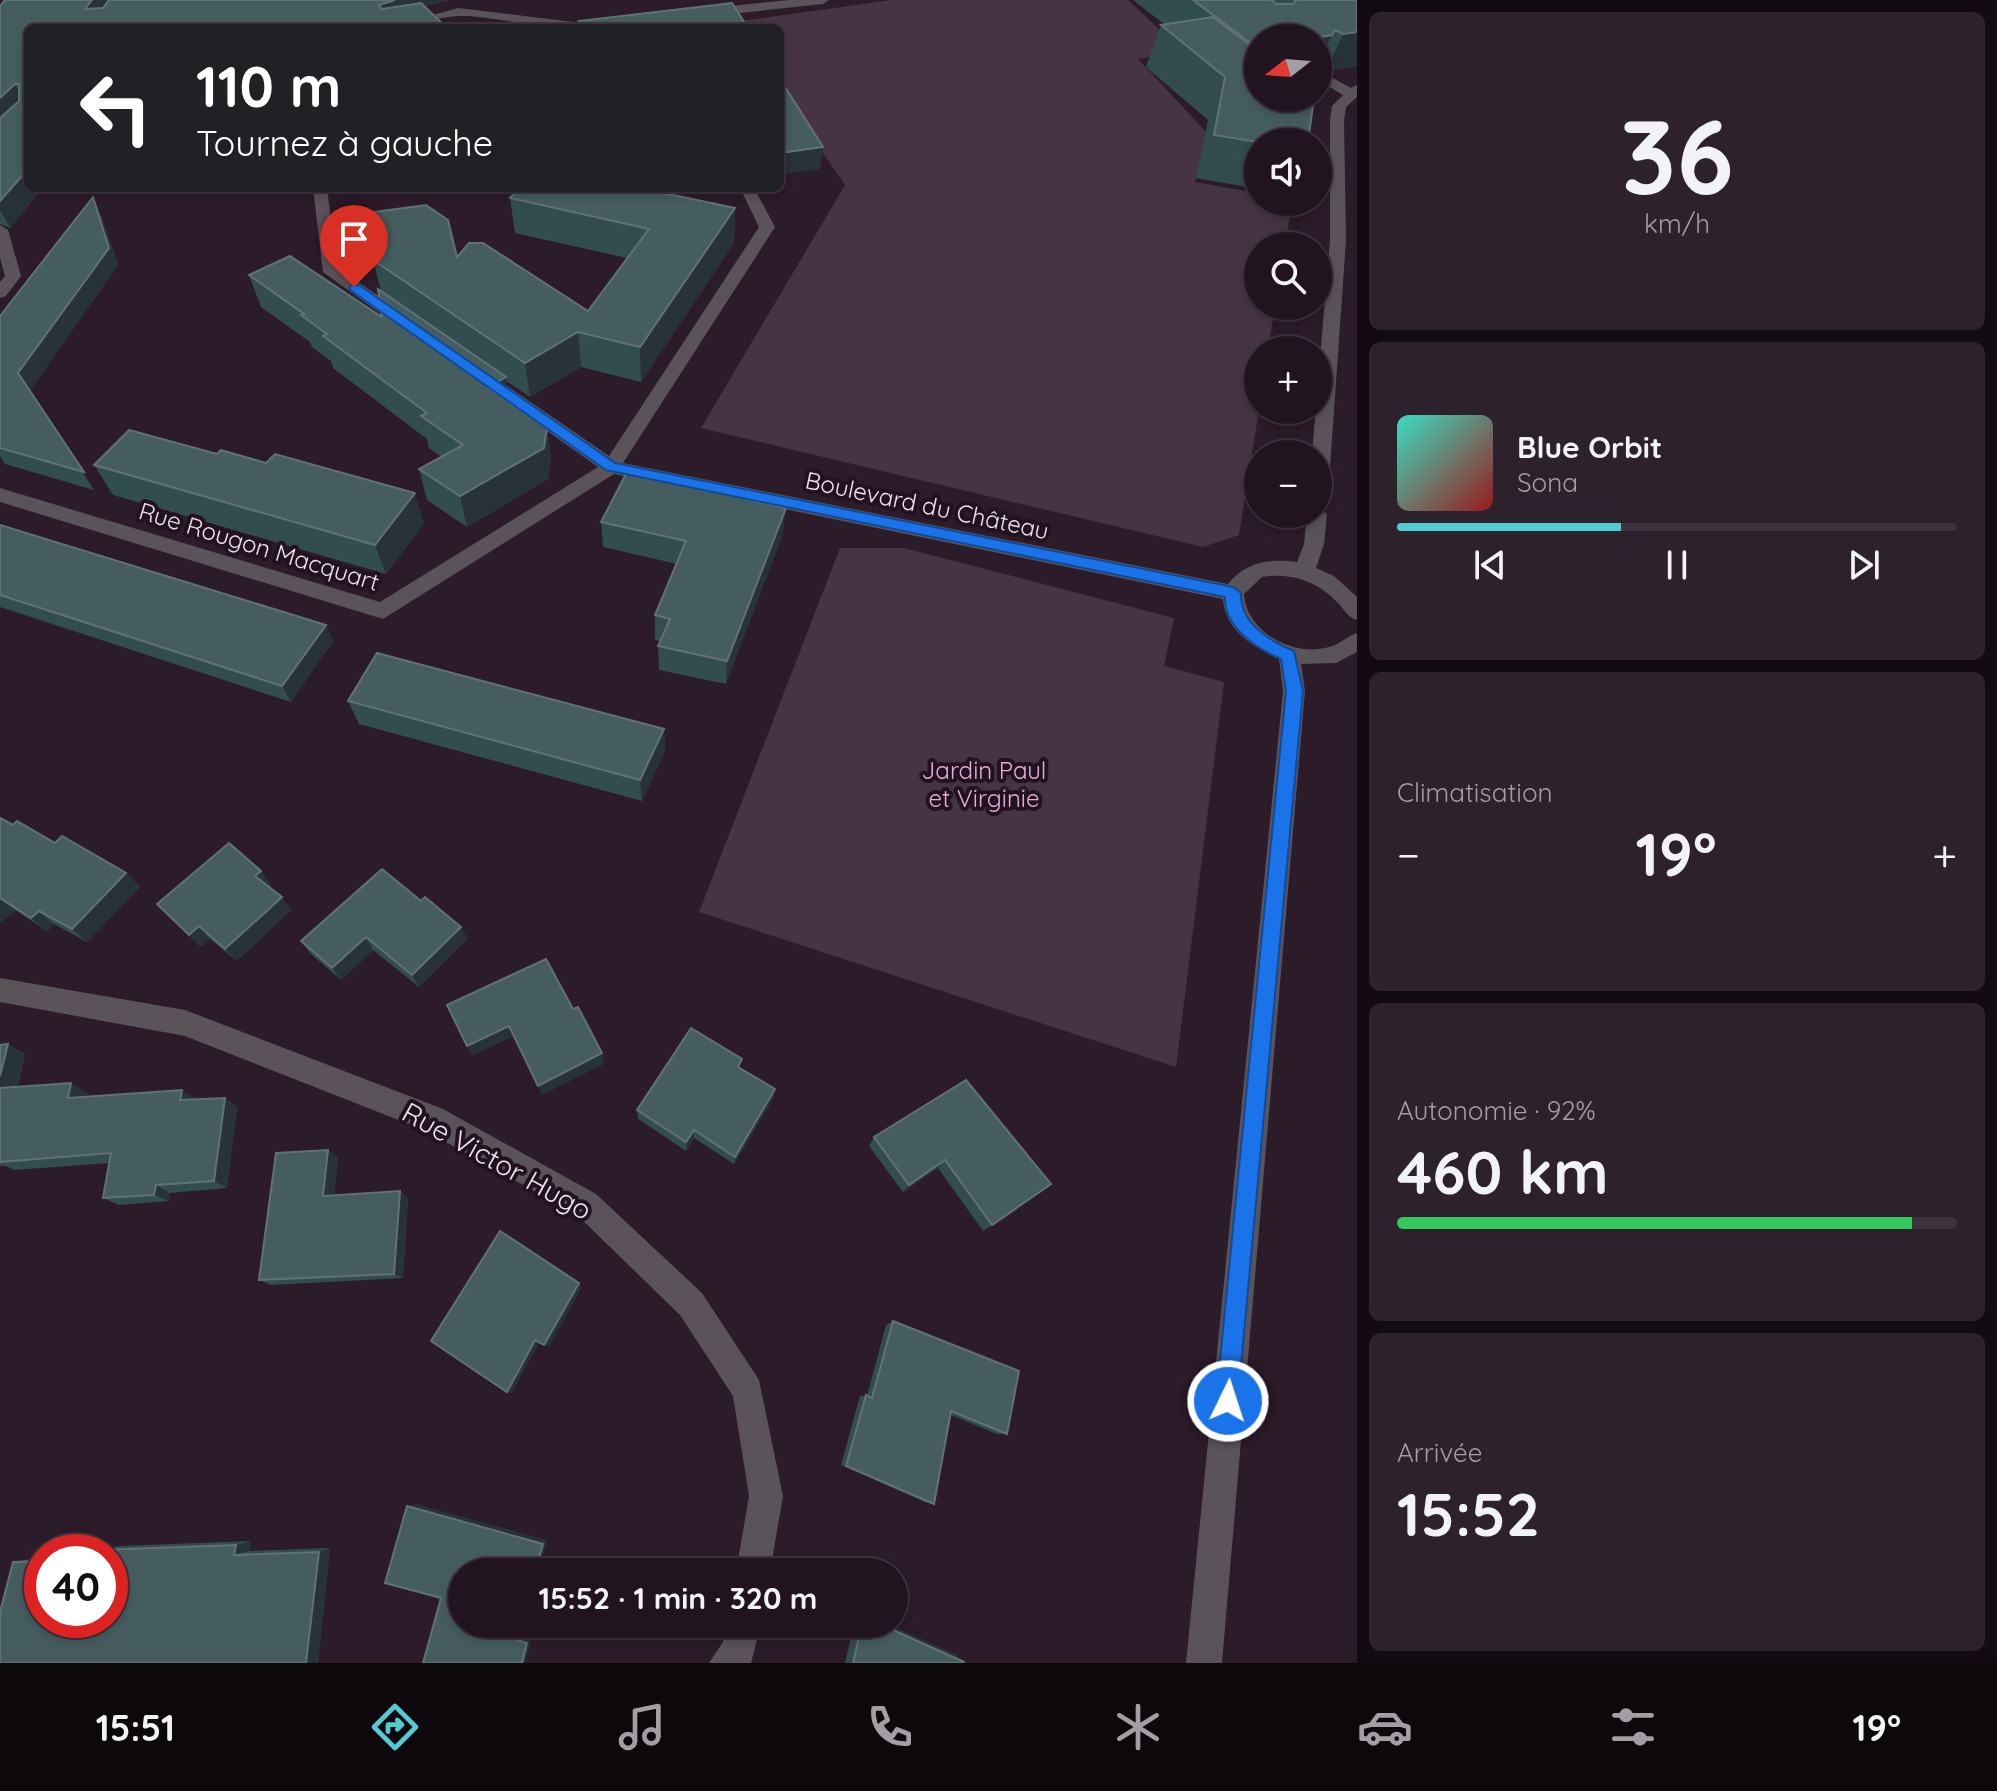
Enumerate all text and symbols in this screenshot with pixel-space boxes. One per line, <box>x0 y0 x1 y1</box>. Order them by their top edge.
north arrow <box>1244 24 1332 112</box>
map controls <box>1244 24 1332 528</box>
text: 110 m <box>196 51 341 121</box>
icon: left <box>64 56 168 160</box>
text: 36 <box>1620 90 1734 220</box>
text: Tournez à gauche <box>196 120 493 165</box>
button: sound <box>1244 128 1332 216</box>
pin <box>320 205 388 287</box>
text: km/h <box>1644 207 1710 240</box>
icon: arrive <box>332 217 376 261</box>
button: search <box>1244 232 1332 320</box>
button: + <box>1244 336 1332 424</box>
text: Blue Orbit <box>1517 428 1662 466</box>
button: − <box>1244 440 1332 528</box>
street label: Boulevard du Château <box>803 465 1052 545</box>
text: Sona <box>1517 466 1578 499</box>
street label: Rue Rougon Macquart <box>135 495 383 597</box>
icon: previous <box>1468 543 1512 587</box>
icon: pause <box>1655 543 1699 587</box>
icon: next <box>1842 543 1886 587</box>
park label: Jardin Paul et Virginie <box>922 755 1046 813</box>
text: Climatisation <box>1397 776 1553 809</box>
text: 19° <box>1636 816 1717 891</box>
text: − <box>1397 827 1420 882</box>
text: + <box>1932 827 1957 882</box>
street label: Rue Victor Hugo <box>396 1094 598 1227</box>
text: Autonomie · 92% <box>1397 1094 1596 1127</box>
text: 460 km <box>1397 1134 1609 1209</box>
position arrow <box>1186 1359 1270 1443</box>
text: Arrivée <box>1397 1436 1482 1469</box>
text: 15:52 <box>1397 1476 1540 1551</box>
speed limit sign: 40 <box>24 1534 128 1638</box>
text: 15:52 · 1 min · 320 m <box>539 1579 817 1617</box>
icon: directions <box>367 1699 423 1755</box>
icon: music <box>614 1699 670 1755</box>
icon: phone <box>862 1699 918 1755</box>
icon: climate <box>1110 1699 1166 1755</box>
icon: car <box>1357 1699 1413 1755</box>
icon: filters <box>1605 1699 1661 1755</box>
text: 15:51 <box>96 1705 175 1750</box>
text: 19° <box>1853 1705 1901 1750</box>

